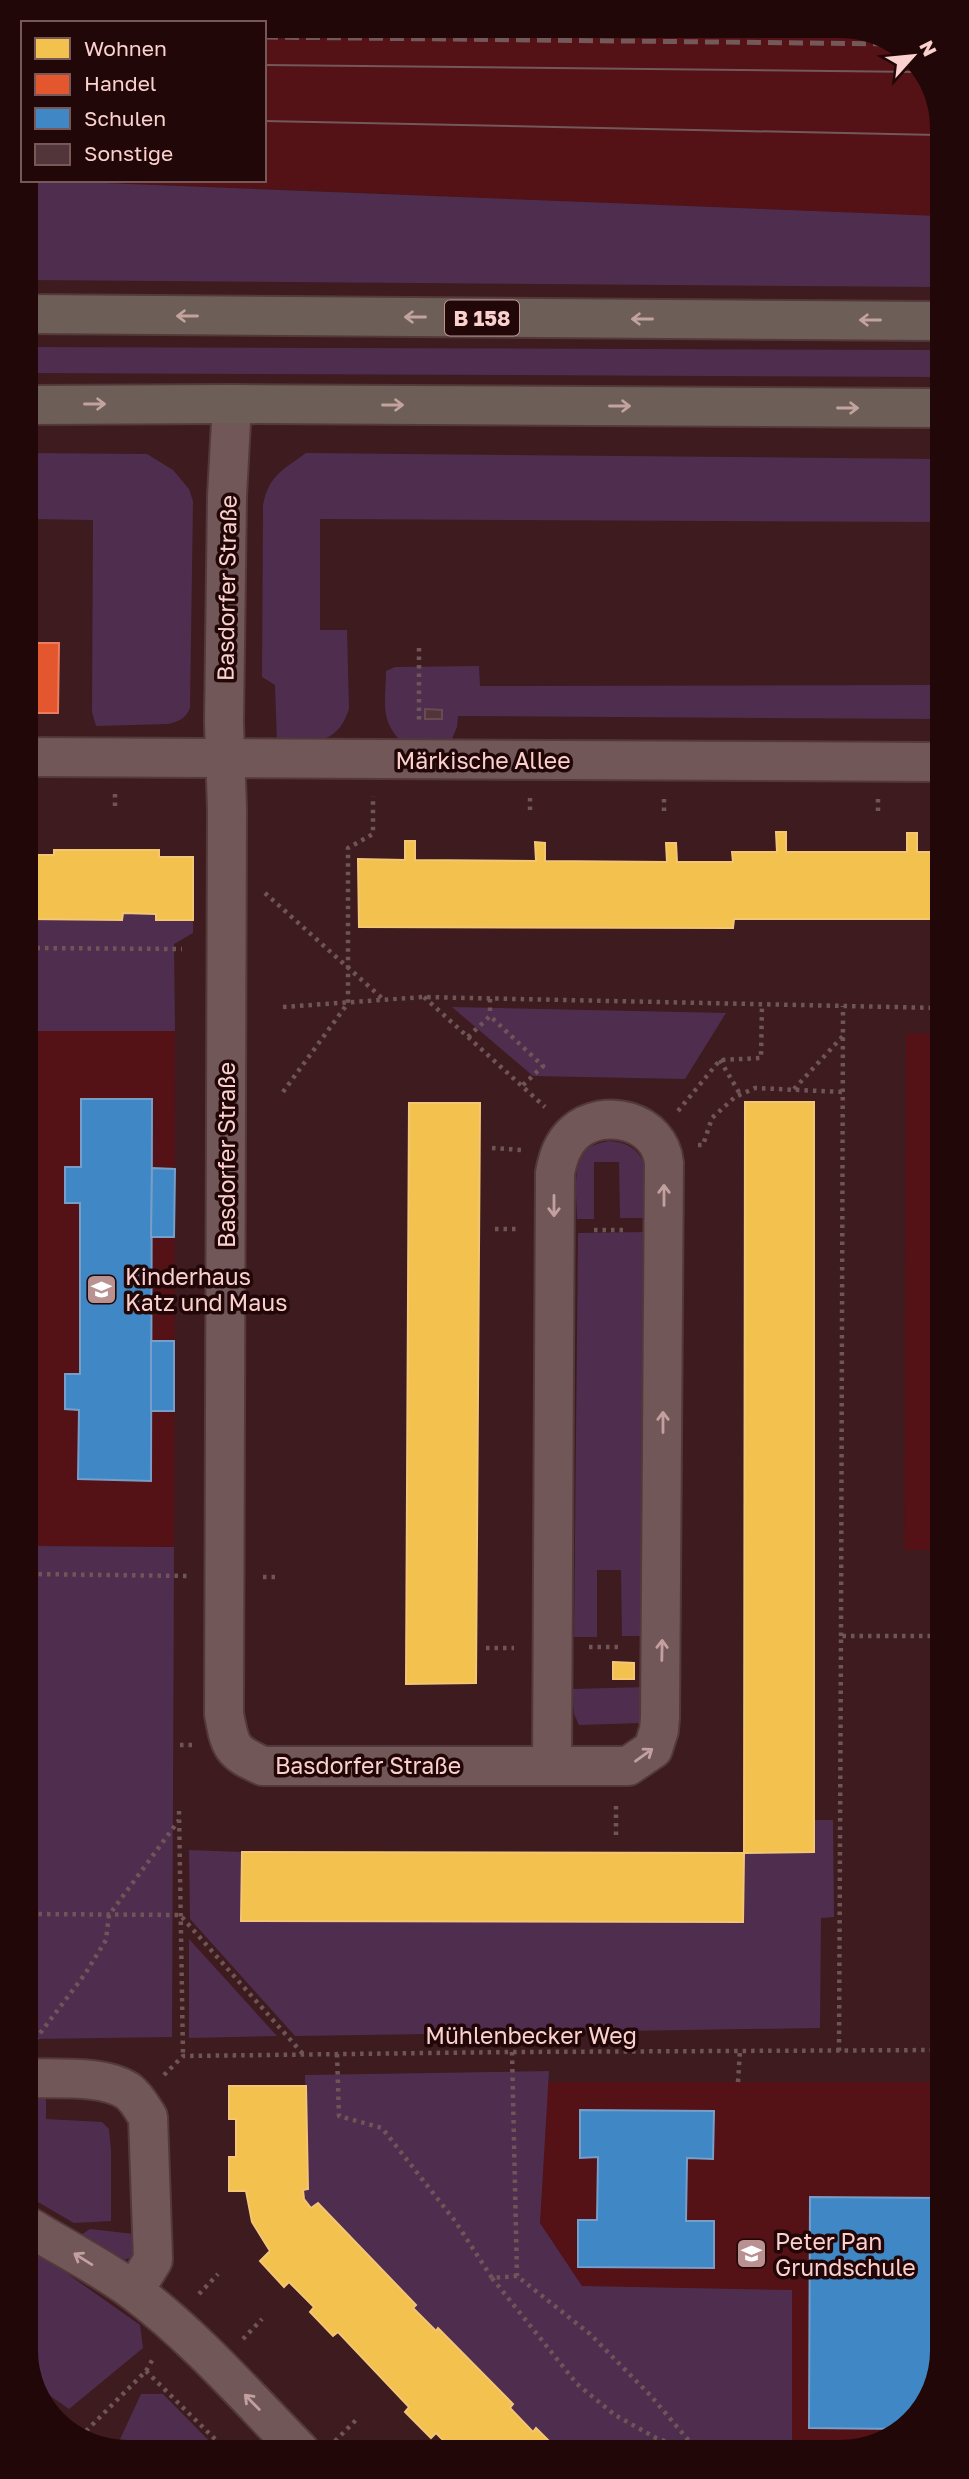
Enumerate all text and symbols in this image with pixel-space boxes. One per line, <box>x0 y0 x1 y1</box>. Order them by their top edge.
legend <box>21 21 266 182</box>
north arrow <box>878 21 948 91</box>
text: Wohnen <box>84 35 167 61</box>
text: N <box>915 36 942 60</box>
text: Handel <box>84 70 157 96</box>
text: Schulen <box>84 105 166 131</box>
text: Sonstige <box>84 140 173 166</box>
road number: B 158 <box>445 300 519 336</box>
one-way arrow <box>176 309 199 323</box>
one-way arrow <box>404 310 427 324</box>
one-way arrow <box>631 312 654 326</box>
one-way arrow <box>859 313 882 327</box>
one-way arrow <box>84 397 107 411</box>
one-way arrow <box>381 398 404 411</box>
one-way arrow <box>608 399 631 413</box>
one-way arrow <box>836 401 859 414</box>
street label: Basdorfer Straße <box>210 495 242 681</box>
street label: Märkische Allee <box>396 746 570 774</box>
street label: Basdorfer Straße <box>212 1062 240 1248</box>
one-way arrow <box>657 1184 671 1207</box>
one-way arrow <box>547 1194 561 1217</box>
place label: Kinderhaus Katz und Maus <box>125 1262 287 1316</box>
school or university icon: Kinderhaus Katz und Maus <box>85 1272 119 1306</box>
one-way arrow <box>656 1411 670 1434</box>
one-way arrow <box>655 1639 669 1662</box>
one-way arrow <box>634 1748 653 1762</box>
street label: Basdorfer Straße <box>275 1751 461 1779</box>
street label: Mühlenbecker Weg <box>425 2021 637 2049</box>
place label: Peter Pan Grundschule <box>775 2227 916 2281</box>
school or university icon: Peter Pan Grundschule <box>735 2237 769 2271</box>
one-way arrow <box>73 2252 93 2266</box>
one-way arrow <box>244 2394 261 2411</box>

